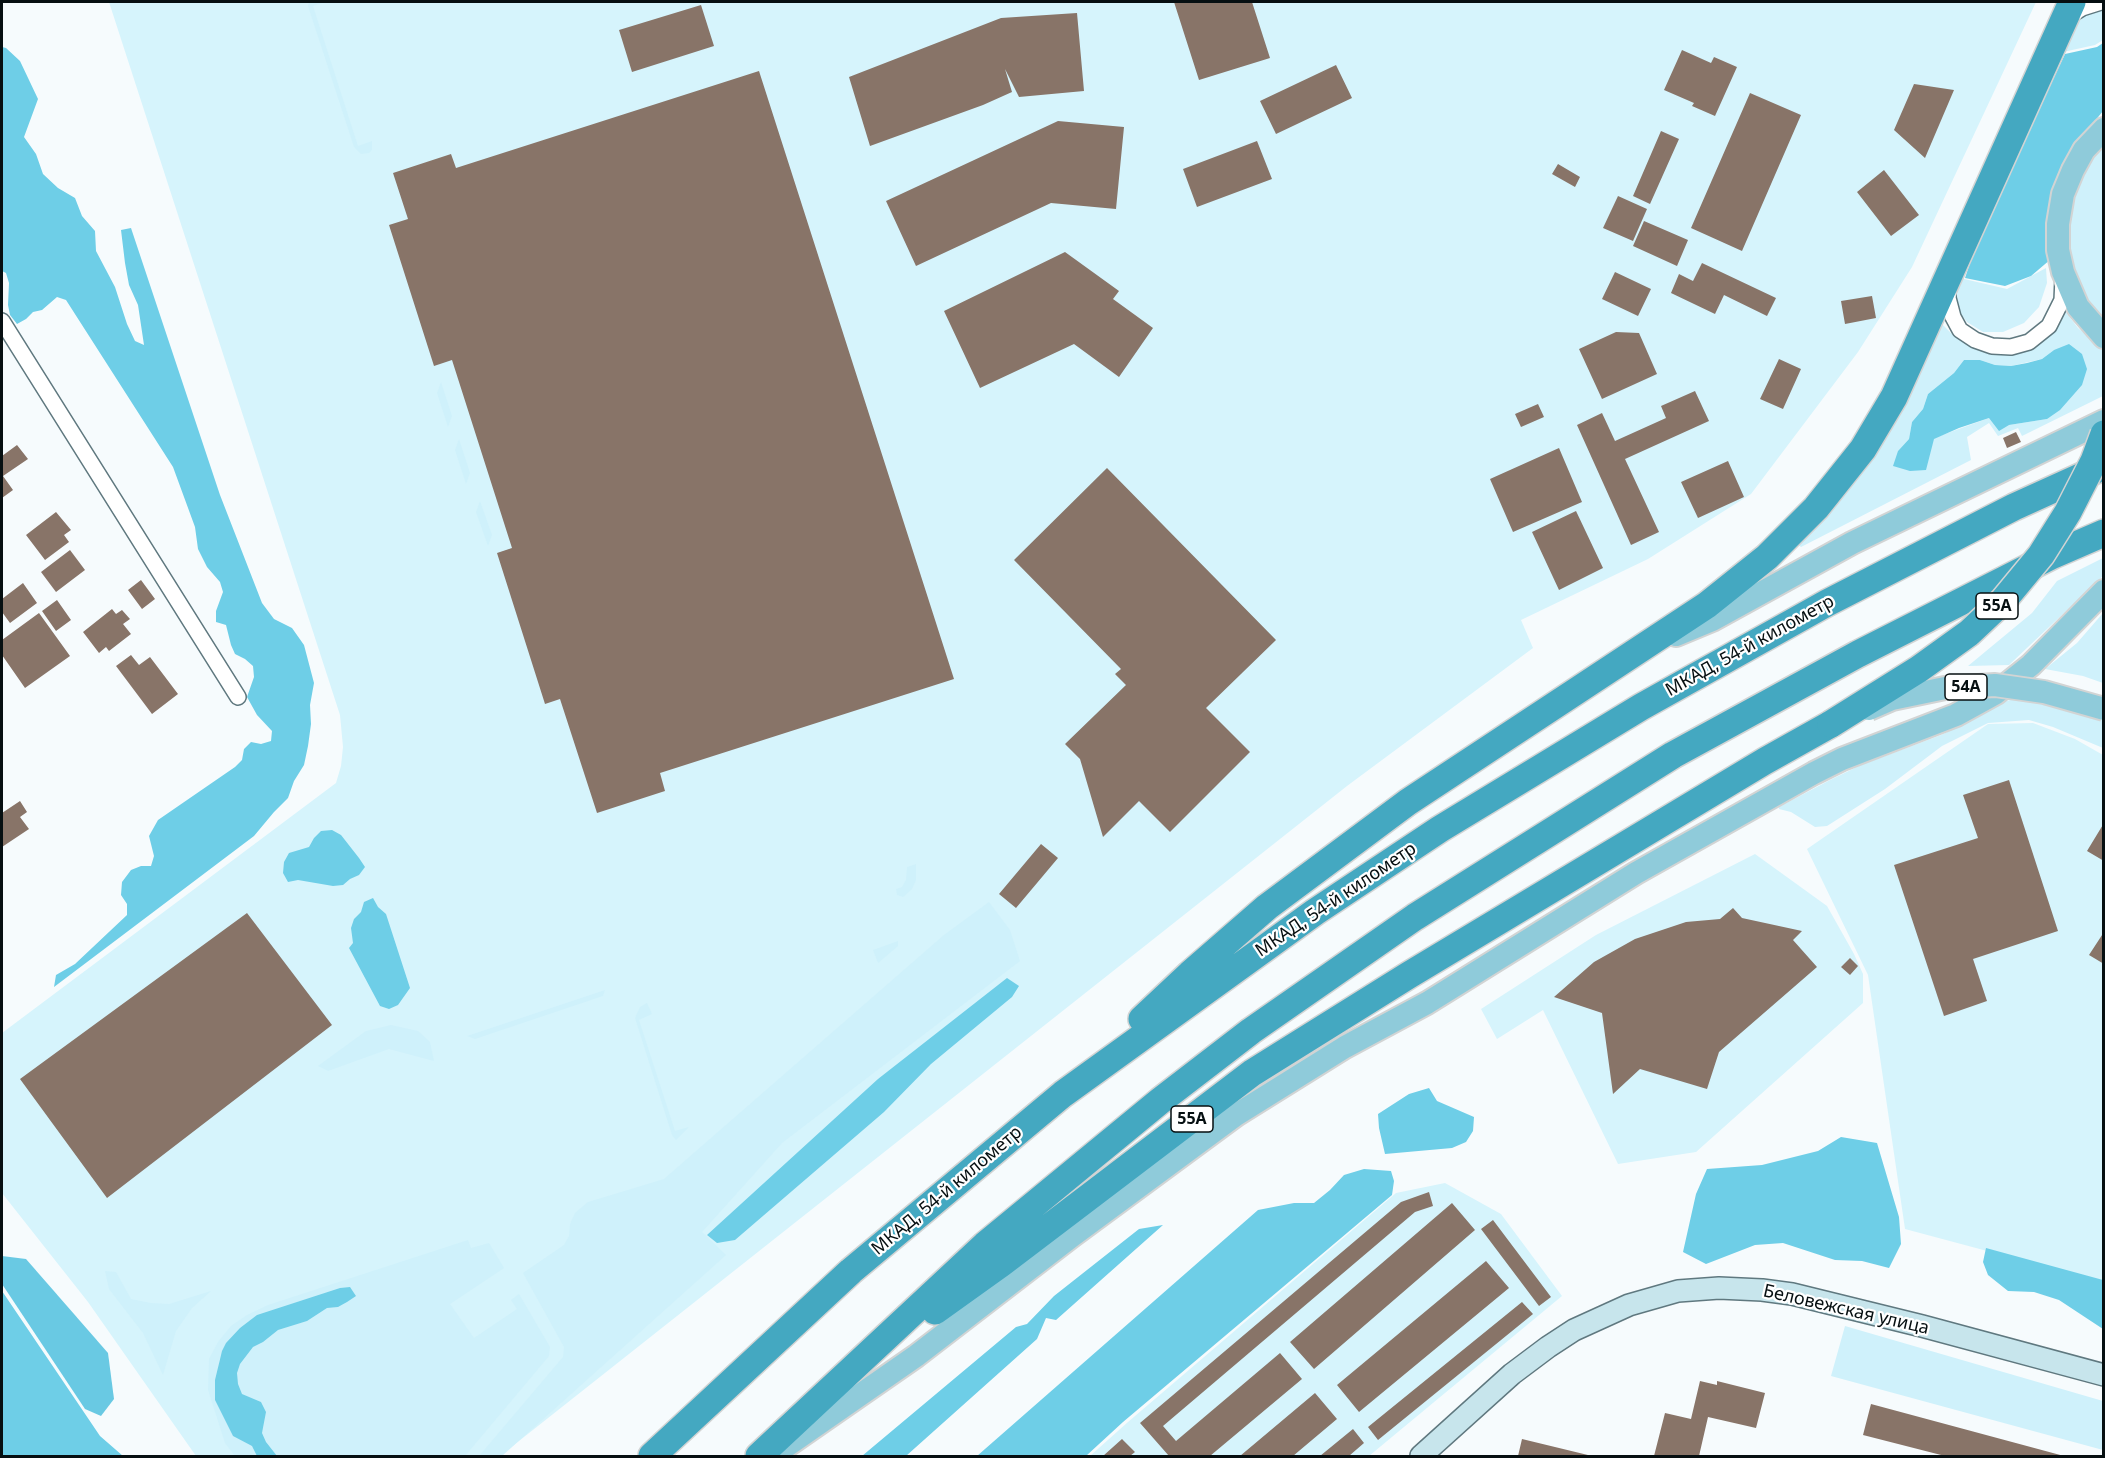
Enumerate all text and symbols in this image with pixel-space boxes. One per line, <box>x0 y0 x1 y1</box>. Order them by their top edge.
street label: МКАД, 54-й километр <box>1662 591 1838 701</box>
road number: 55А <box>1976 593 2018 619</box>
road number: 54А <box>1945 674 1987 700</box>
street label: МКАД, 54-й километр <box>1251 838 1421 962</box>
road number: 55А <box>1171 1106 1213 1132</box>
street label: МКАД, 54-й километр <box>868 1122 1026 1260</box>
street label: Беловежская улица <box>1761 1280 1931 1340</box>

